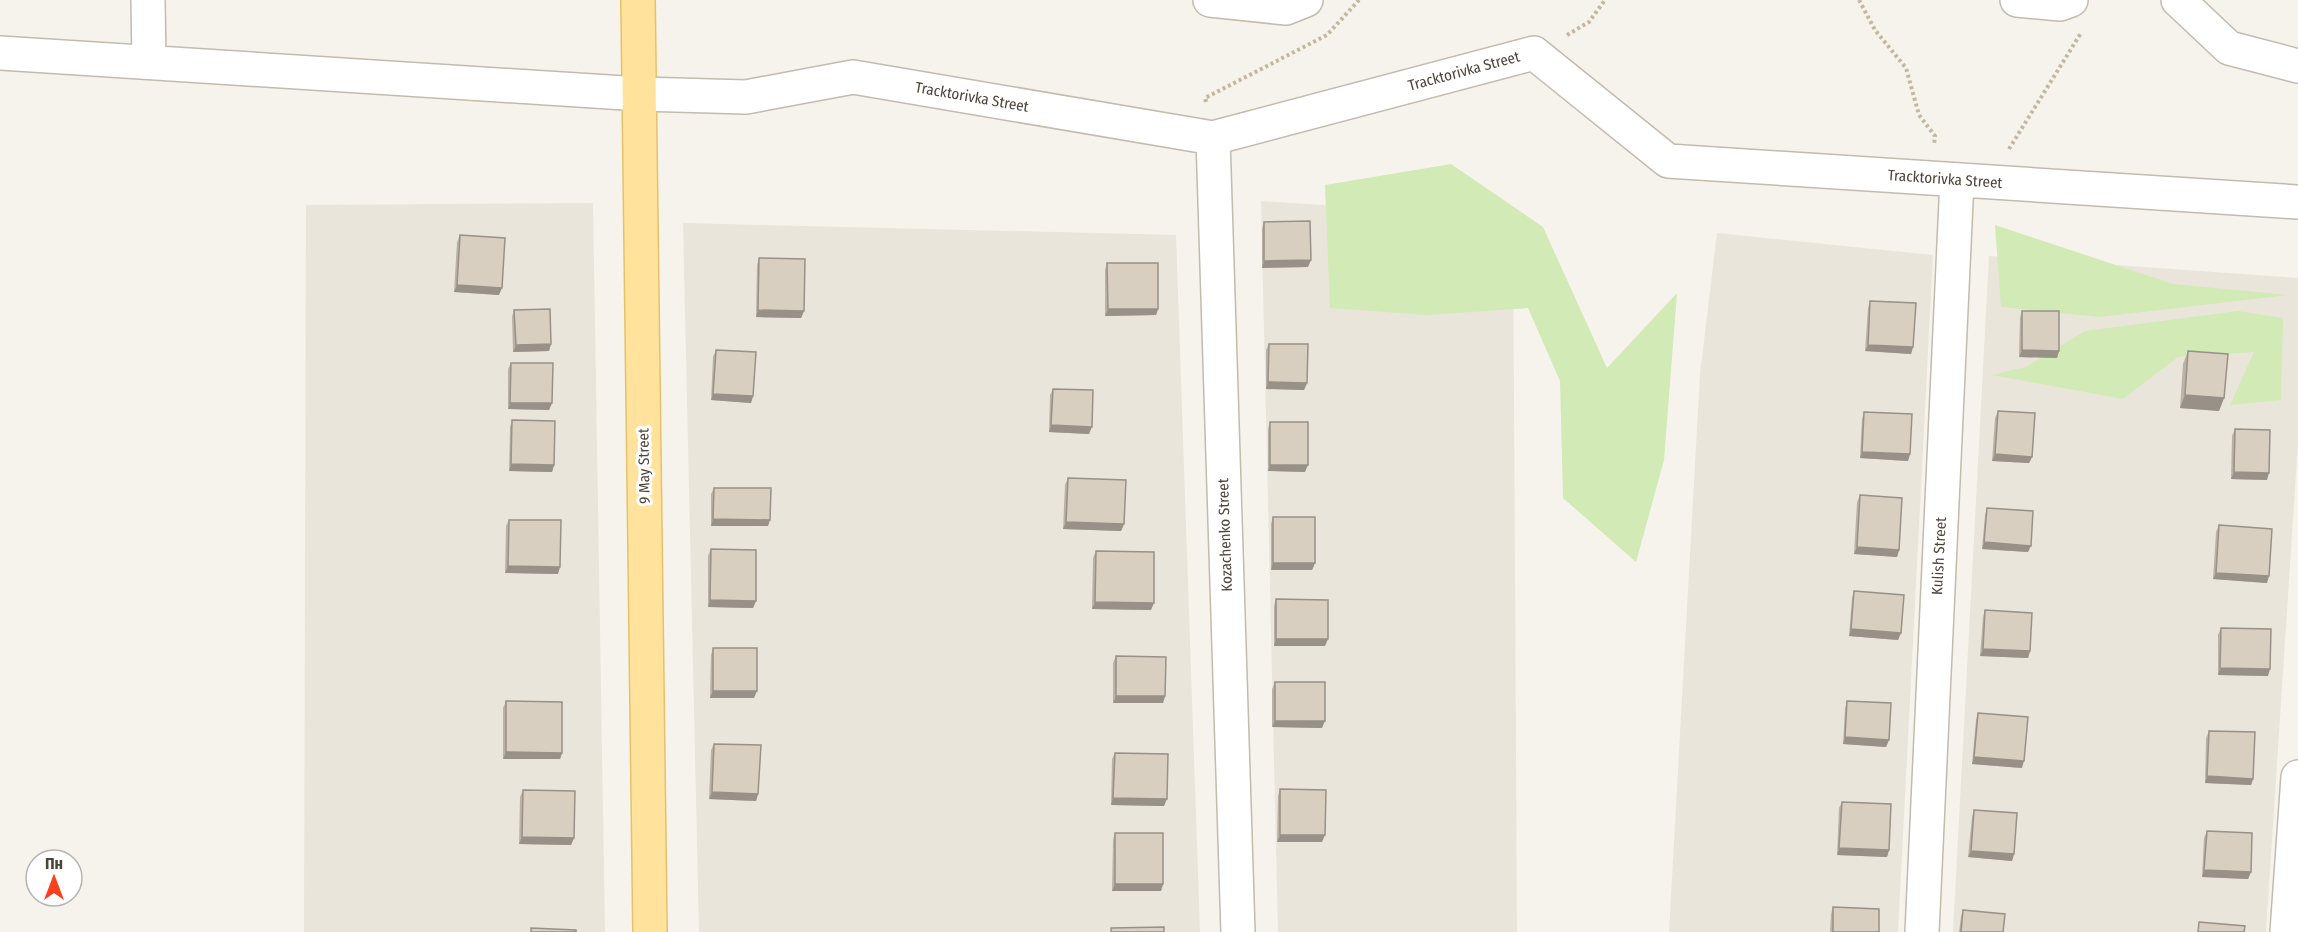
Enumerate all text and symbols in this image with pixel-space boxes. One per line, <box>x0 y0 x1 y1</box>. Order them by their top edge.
street label: Tracktorivka Street <box>1406 47 1522 95</box>
street label: Tracktorivka Street <box>914 78 1030 116</box>
street label: Tracktorivka Street <box>1887 166 2003 192</box>
street label: 9 May Street <box>634 428 654 504</box>
street label: Kozachenko Street <box>1214 478 1236 592</box>
street label: Kulish Street <box>1928 516 1950 595</box>
north arrow <box>24 848 84 908</box>
text: Пн <box>45 854 63 873</box>

